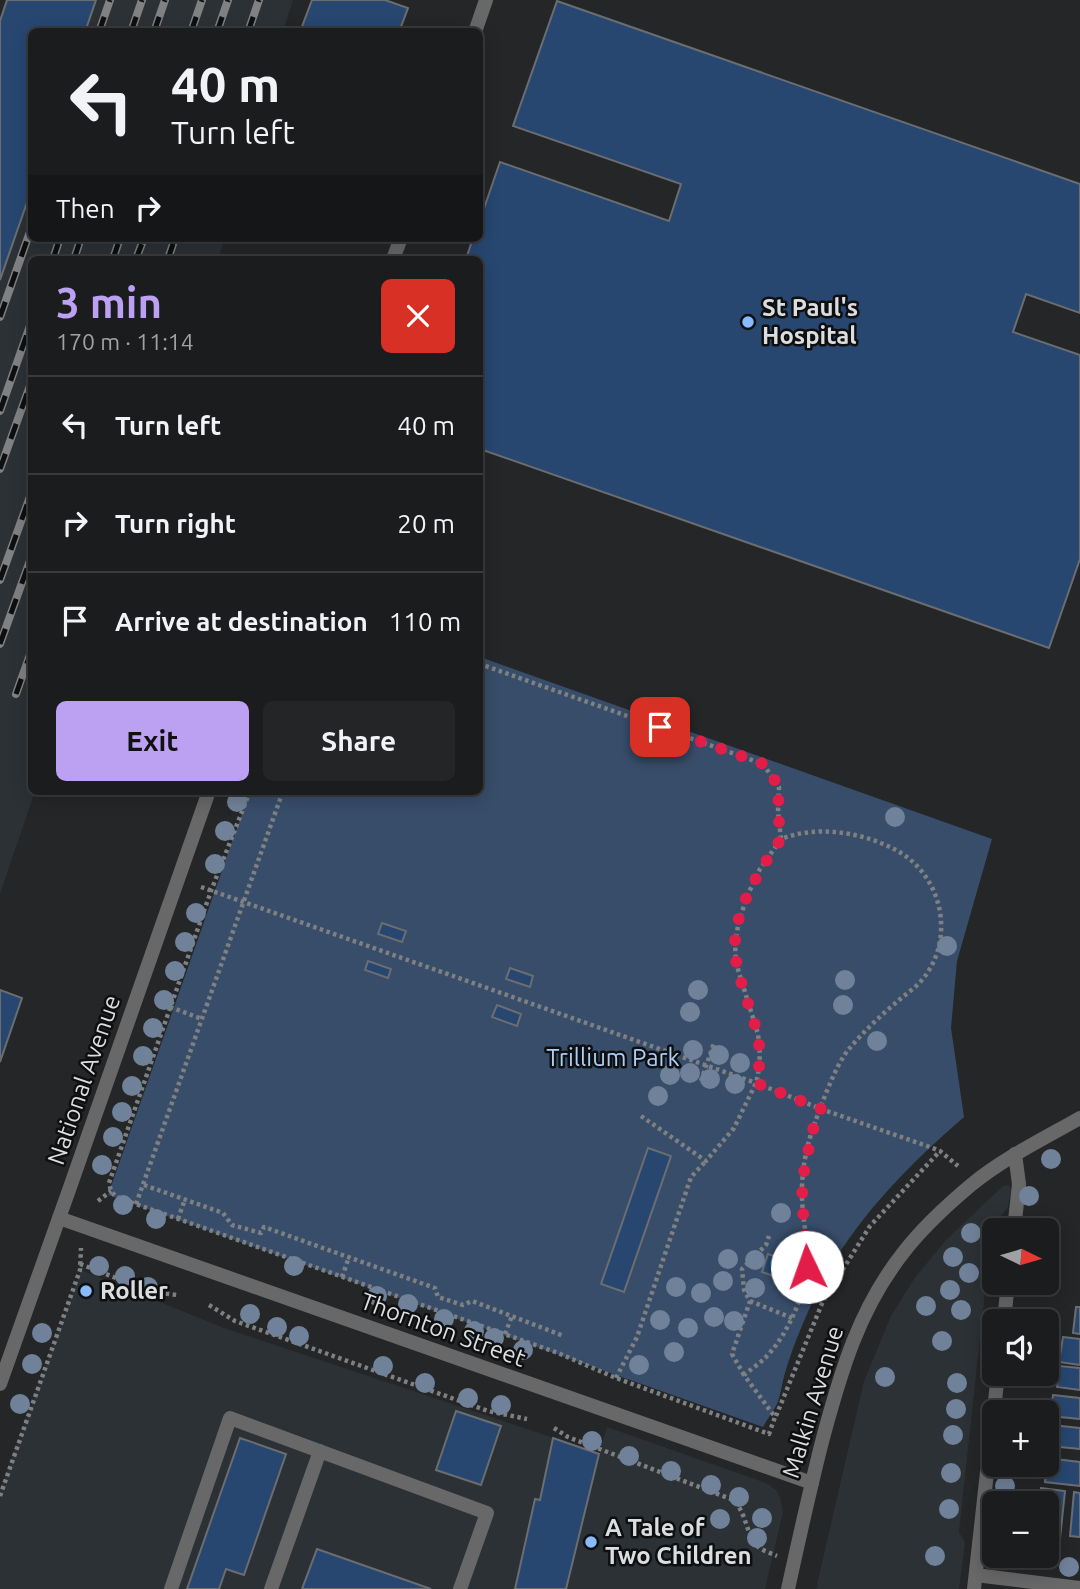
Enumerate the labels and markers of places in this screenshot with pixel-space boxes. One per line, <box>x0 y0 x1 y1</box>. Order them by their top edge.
place label: St Paul's Hospital <box>762 294 858 349</box>
marker: St Paul's Hospital <box>740 314 756 330</box>
pin <box>630 697 690 757</box>
place label: Roller <box>100 1277 168 1304</box>
marker: Roller <box>78 1283 94 1299</box>
place label: A Tale of Two Children <box>605 1514 752 1569</box>
marker: A Tale of Two Children <box>583 1534 599 1550</box>

